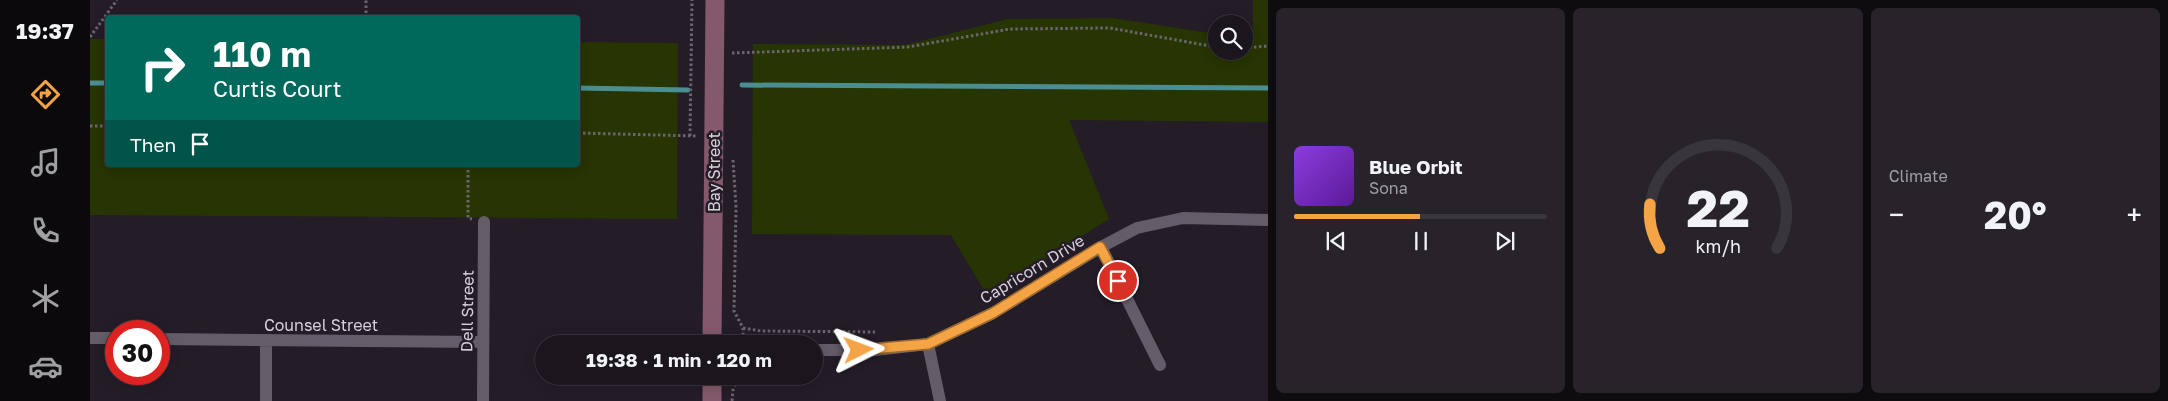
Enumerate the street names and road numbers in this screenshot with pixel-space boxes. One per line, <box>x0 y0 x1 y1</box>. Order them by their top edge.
street label: Bay Street <box>704 132 724 212</box>
street label: Capricorn Drive <box>976 230 1088 308</box>
street label: Dell Street <box>456 270 478 352</box>
street label: Counsel Street <box>264 315 378 335</box>

